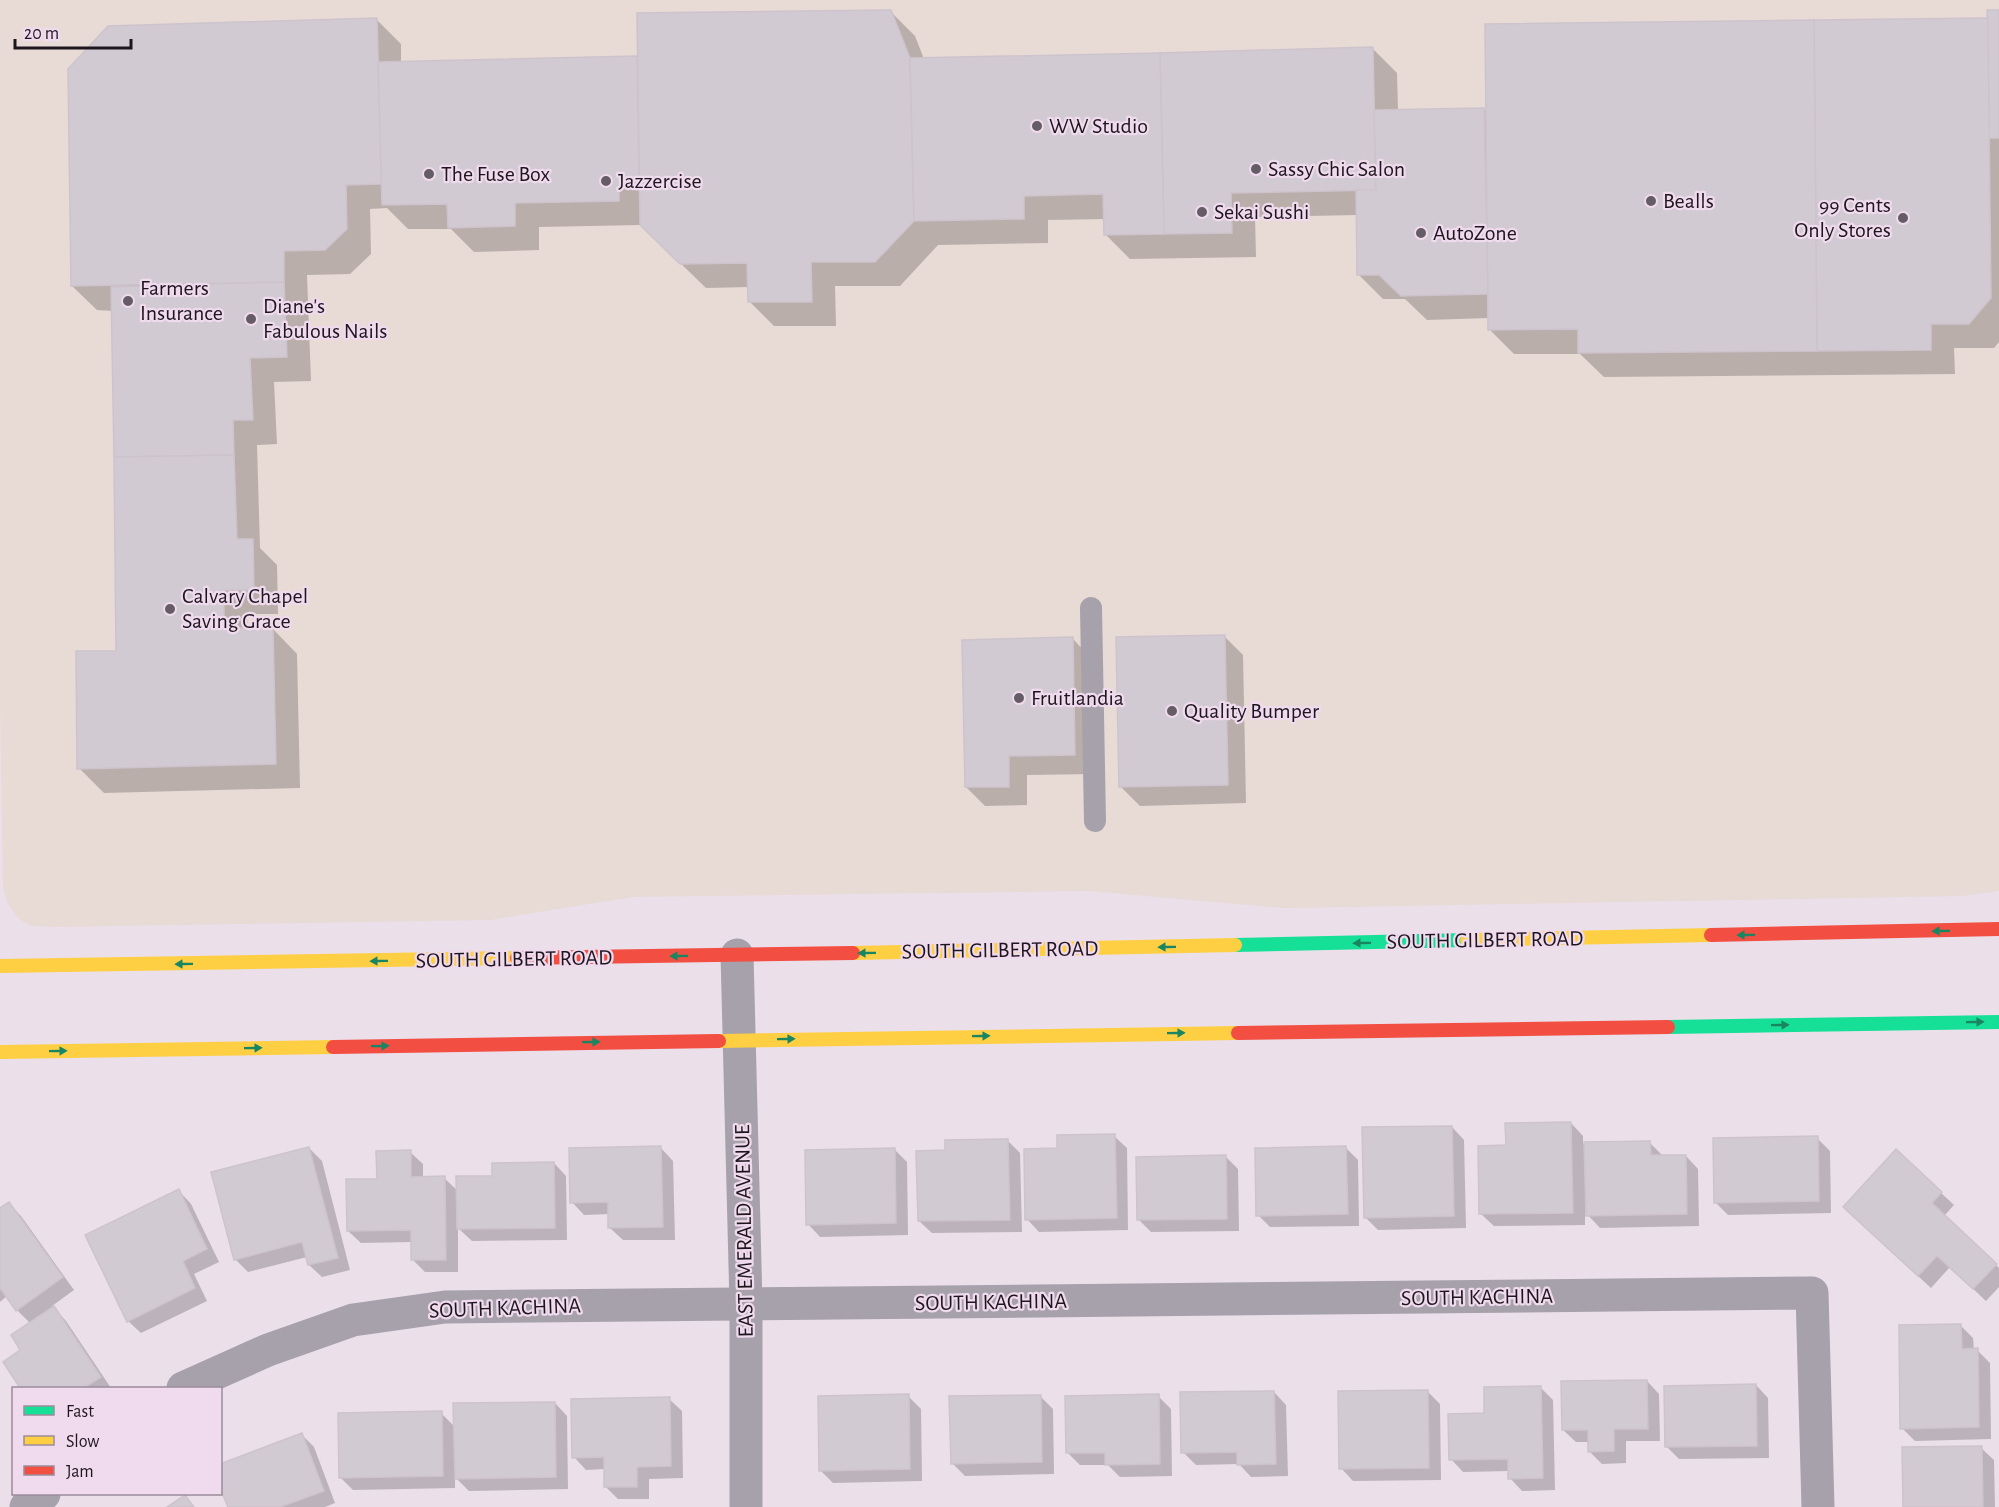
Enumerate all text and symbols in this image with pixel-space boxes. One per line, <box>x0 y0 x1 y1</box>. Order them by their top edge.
scale bar <box>15 12 130 50</box>
text: 20 m <box>24 25 59 43</box>
place label: WW Studio <box>1049 115 1148 137</box>
marker: WW Studio <box>1030 119 1044 133</box>
place label: Sassy Chic Salon <box>1268 158 1405 180</box>
marker: Sassy Chic Salon <box>1249 162 1263 176</box>
place label: The Fuse Box <box>441 163 550 185</box>
marker: The Fuse Box <box>422 167 436 181</box>
place label: Jazzercise <box>618 170 702 192</box>
marker: Jazzercise <box>599 174 613 188</box>
place label: Bealls <box>1663 190 1714 212</box>
marker: Bealls <box>1644 194 1658 208</box>
place label: 99 Cents Only Stores <box>1794 194 1891 241</box>
place label: Sekai Sushi <box>1214 201 1309 223</box>
marker: Sekai Sushi <box>1195 205 1209 219</box>
marker: 99 Cents Only Stores <box>1896 211 1910 225</box>
place label: AutoZone <box>1433 222 1517 244</box>
marker: AutoZone <box>1414 226 1428 240</box>
place label: Farmers Insurance <box>140 277 223 324</box>
marker: Farmers Insurance <box>121 294 135 308</box>
place label: Diane's Fabulous Nails <box>263 295 387 342</box>
marker: Diane's Fabulous Nails <box>244 312 258 326</box>
place label: Calvary Chapel Saving Grace <box>182 585 308 632</box>
marker: Calvary Chapel Saving Grace <box>163 602 177 616</box>
place label: Fruitlandia <box>1031 687 1124 709</box>
marker: Fruitlandia <box>1012 691 1026 705</box>
place label: Quality Bumper <box>1184 700 1319 722</box>
marker: Quality Bumper <box>1165 704 1179 718</box>
one-way arrow <box>1931 926 1950 935</box>
street label: SOUTH GILBERT ROAD <box>1387 927 1583 953</box>
one-way arrow <box>1736 930 1755 939</box>
street label: SOUTH GILBERT ROAD <box>902 937 1098 963</box>
one-way arrow <box>1352 938 1371 947</box>
one-way arrow <box>1157 942 1176 952</box>
street label: SOUTH GILBERT ROAD <box>416 946 612 972</box>
one-way arrow <box>857 948 876 957</box>
one-way arrow <box>669 951 688 961</box>
one-way arrow <box>370 956 389 966</box>
one-way arrow <box>175 959 194 968</box>
one-way arrow <box>1965 1017 1984 1027</box>
one-way arrow <box>1770 1020 1789 1030</box>
one-way arrow <box>1166 1028 1185 1038</box>
one-way arrow <box>971 1031 990 1041</box>
one-way arrow <box>776 1034 795 1043</box>
one-way arrow <box>581 1037 600 1047</box>
one-way arrow <box>371 1041 390 1050</box>
one-way arrow <box>244 1043 263 1053</box>
one-way arrow <box>49 1046 68 1056</box>
street label: EAST EMERALD AVENUE <box>731 1124 757 1338</box>
street label: SOUTH KACHINA <box>1401 1285 1554 1309</box>
street label: SOUTH KACHINA <box>915 1290 1068 1314</box>
street label: SOUTH KACHINA <box>429 1294 582 1322</box>
legend <box>12 1387 222 1495</box>
text: Fast <box>66 1403 94 1421</box>
text: Slow <box>66 1433 99 1451</box>
text: Jam <box>66 1463 94 1481</box>

